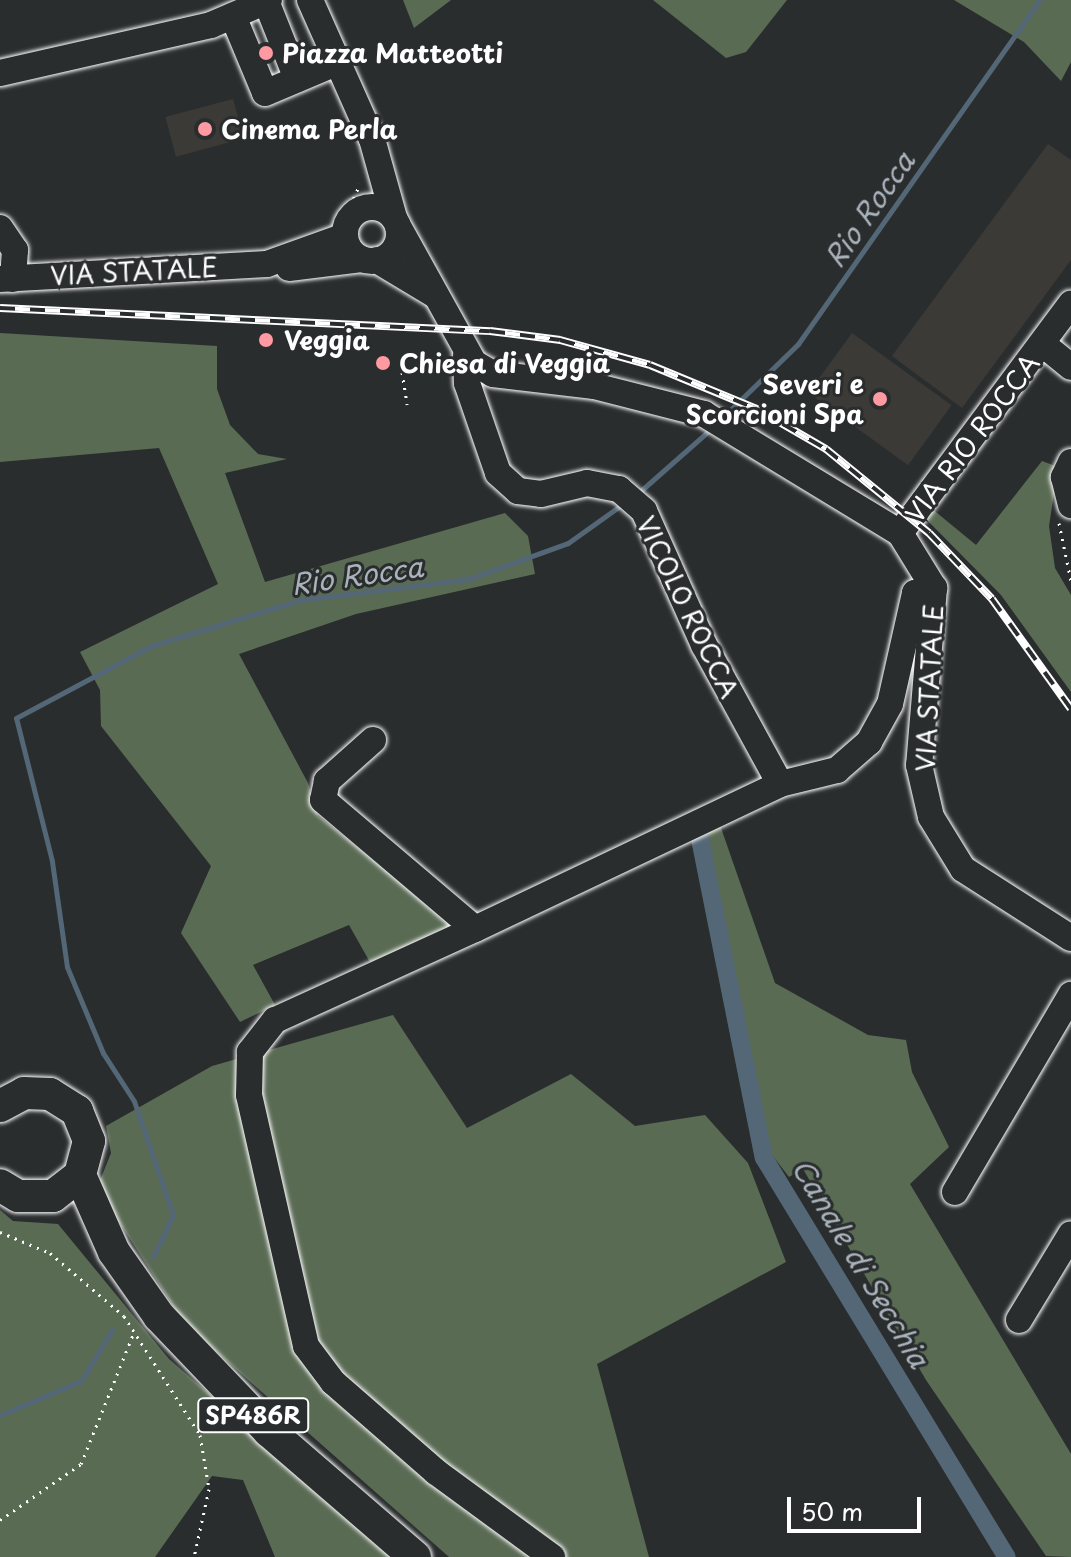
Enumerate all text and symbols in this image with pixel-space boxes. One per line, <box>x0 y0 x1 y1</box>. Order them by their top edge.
place label: Piazza Matteotti <box>282 37 506 69</box>
marker: Piazza Matteotti <box>257 44 275 62</box>
place label: Cinema Perla <box>221 113 398 145</box>
marker: Cinema Perla <box>196 120 214 138</box>
water label: Rio Rocca <box>817 145 921 273</box>
street label: VIA STATALE <box>48 251 220 291</box>
place label: Veggia <box>284 324 370 356</box>
marker: Veggia <box>255 329 277 351</box>
place label: Chiesa di Veggia <box>399 347 612 379</box>
street label: VIA RIO ROCCA <box>898 347 1046 529</box>
marker: Chiesa di Veggia <box>374 354 392 372</box>
place label: Severi e Scorcioni Spa <box>685 368 864 430</box>
marker: Severi e Scorcioni Spa <box>871 390 889 408</box>
street label: VICOLO ROCCA <box>629 509 747 705</box>
water label: Rio Rocca <box>289 549 425 601</box>
street label: VIA STATALE <box>909 602 949 774</box>
water label: Canale di Secchia <box>784 1151 938 1375</box>
road number: SP486R <box>197 1395 309 1435</box>
scale bar <box>791 1481 925 1531</box>
text: 50 m <box>801 1493 863 1529</box>

